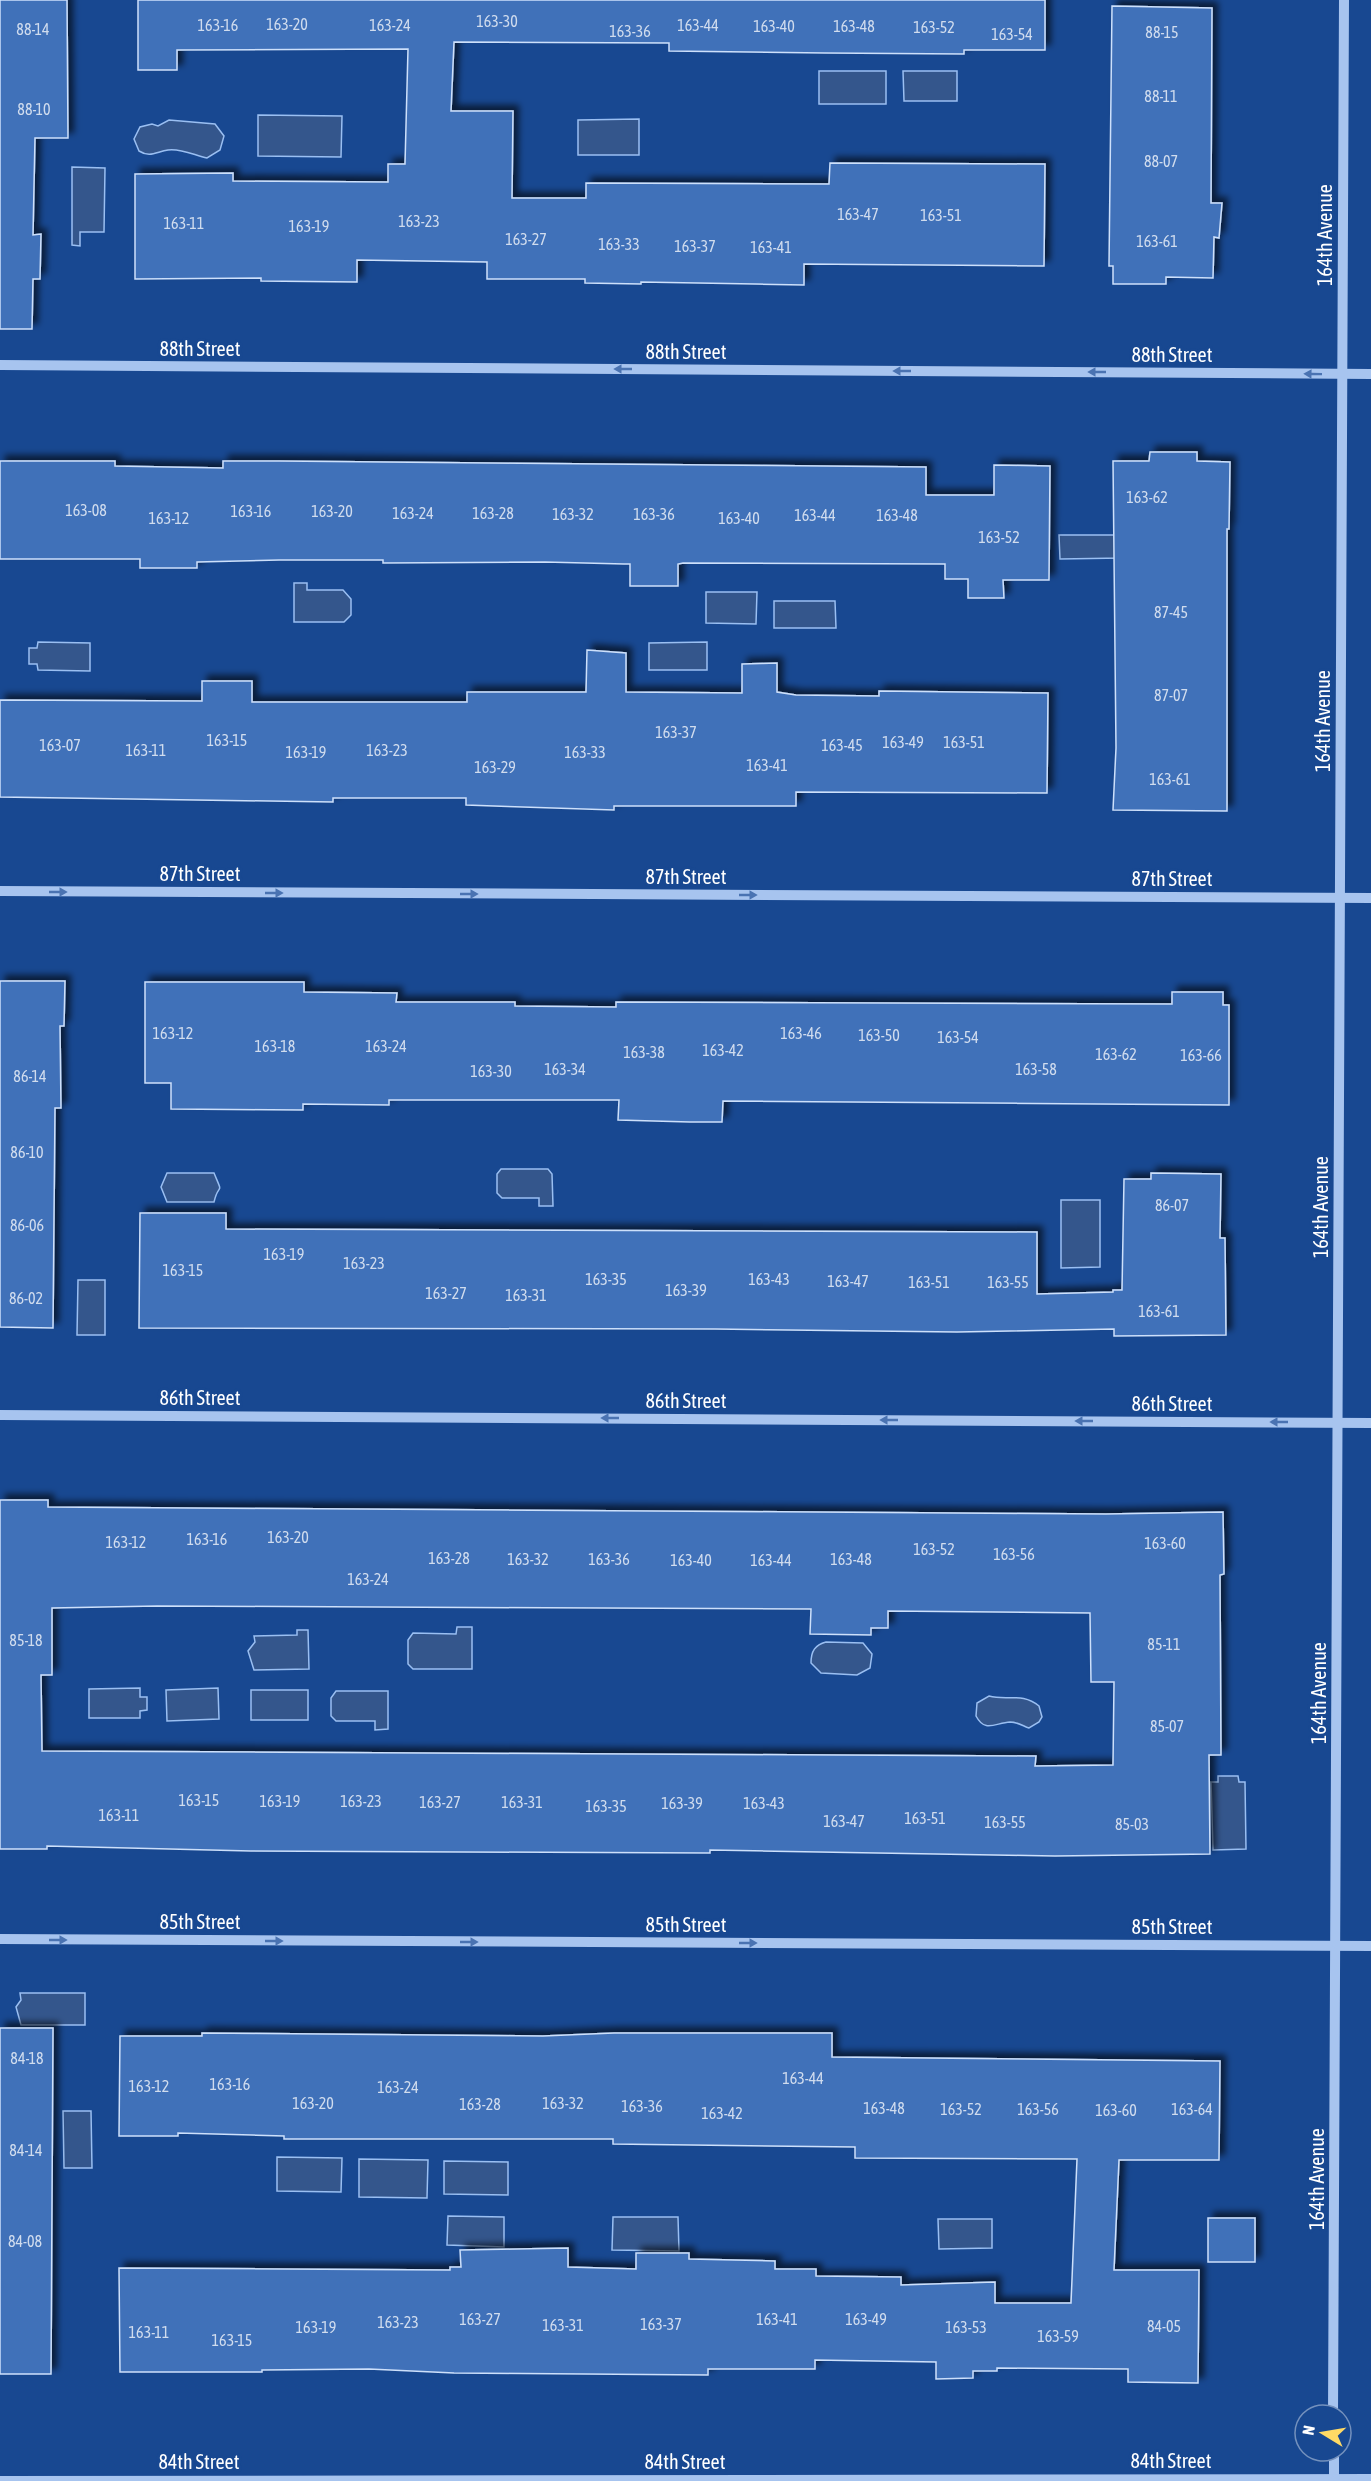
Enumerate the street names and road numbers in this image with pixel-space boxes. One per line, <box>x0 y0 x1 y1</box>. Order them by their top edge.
street label: 164th Avenue <box>1313 184 1336 286</box>
street label: 88th Street <box>160 337 241 360</box>
street label: 88th Street <box>646 340 727 363</box>
street label: 88th Street <box>1132 343 1213 366</box>
street label: 164th Avenue <box>1311 670 1334 772</box>
street label: 87th Street <box>160 862 241 885</box>
street label: 87th Street <box>646 865 727 888</box>
street label: 87th Street <box>1132 867 1213 890</box>
street label: 164th Avenue <box>1309 1156 1332 1258</box>
street label: 86th Street <box>160 1386 241 1409</box>
street label: 86th Street <box>646 1389 727 1412</box>
street label: 86th Street <box>1132 1392 1213 1415</box>
street label: 164th Avenue <box>1307 1642 1330 1744</box>
street label: 85th Street <box>160 1910 241 1933</box>
street label: 85th Street <box>646 1913 727 1936</box>
street label: 85th Street <box>1132 1915 1213 1938</box>
street label: 164th Avenue <box>1305 2128 1328 2230</box>
street label: 84th Street <box>1131 2449 1212 2472</box>
street label: 84th Street <box>159 2450 240 2473</box>
street label: 84th Street <box>645 2450 726 2473</box>

